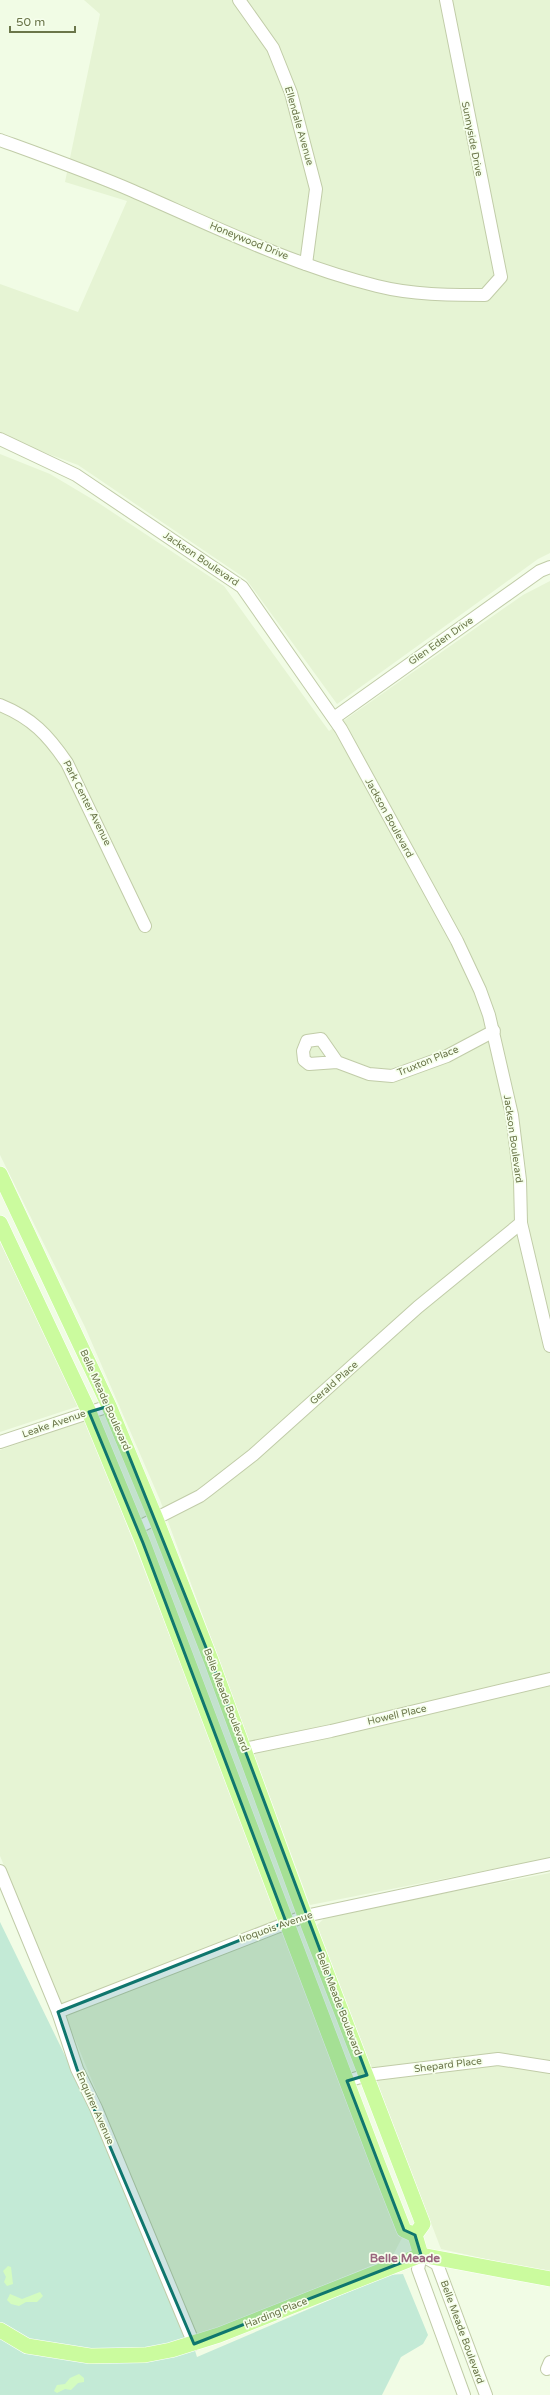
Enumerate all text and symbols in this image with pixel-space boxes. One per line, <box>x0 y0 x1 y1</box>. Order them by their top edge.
scale bar <box>10 8 75 34</box>
text: 50 m <box>16 15 45 29</box>
street label: Ellendale Avenue <box>282 85 316 167</box>
street label: Sunnyside Drive <box>459 100 485 178</box>
street label: Honeywood Drive <box>208 220 291 262</box>
street label: Jackson Boulevard <box>161 529 241 589</box>
street label: Glen Eden Drive <box>406 614 476 668</box>
street label: Park Center Avenue <box>60 758 114 848</box>
street label: Jackson Boulevard <box>362 776 416 860</box>
street label: Truxton Place <box>396 1043 461 1079</box>
street label: Jackson Boulevard <box>501 1094 525 1184</box>
street label: Belle Meade Boulevard <box>77 1348 133 1452</box>
street label: Gerald Place <box>307 1359 361 1407</box>
street label: Leake Avenue <box>21 1407 88 1440</box>
street label: Belle Meade Boulevard <box>201 1647 251 1753</box>
street label: Howell Place <box>366 1702 428 1728</box>
street label: Iroquois Avenue <box>238 1909 315 1945</box>
street label: Belle Meade Boulevard <box>314 1951 364 2057</box>
street label: Shepard Place <box>413 2055 483 2075</box>
street label: Enquirer Avenue <box>73 2070 117 2147</box>
district label: Belle Meade <box>370 2251 440 2265</box>
street label: Belle Meade Boulevard <box>438 2279 486 2385</box>
street label: Harding Place <box>243 2295 309 2331</box>

